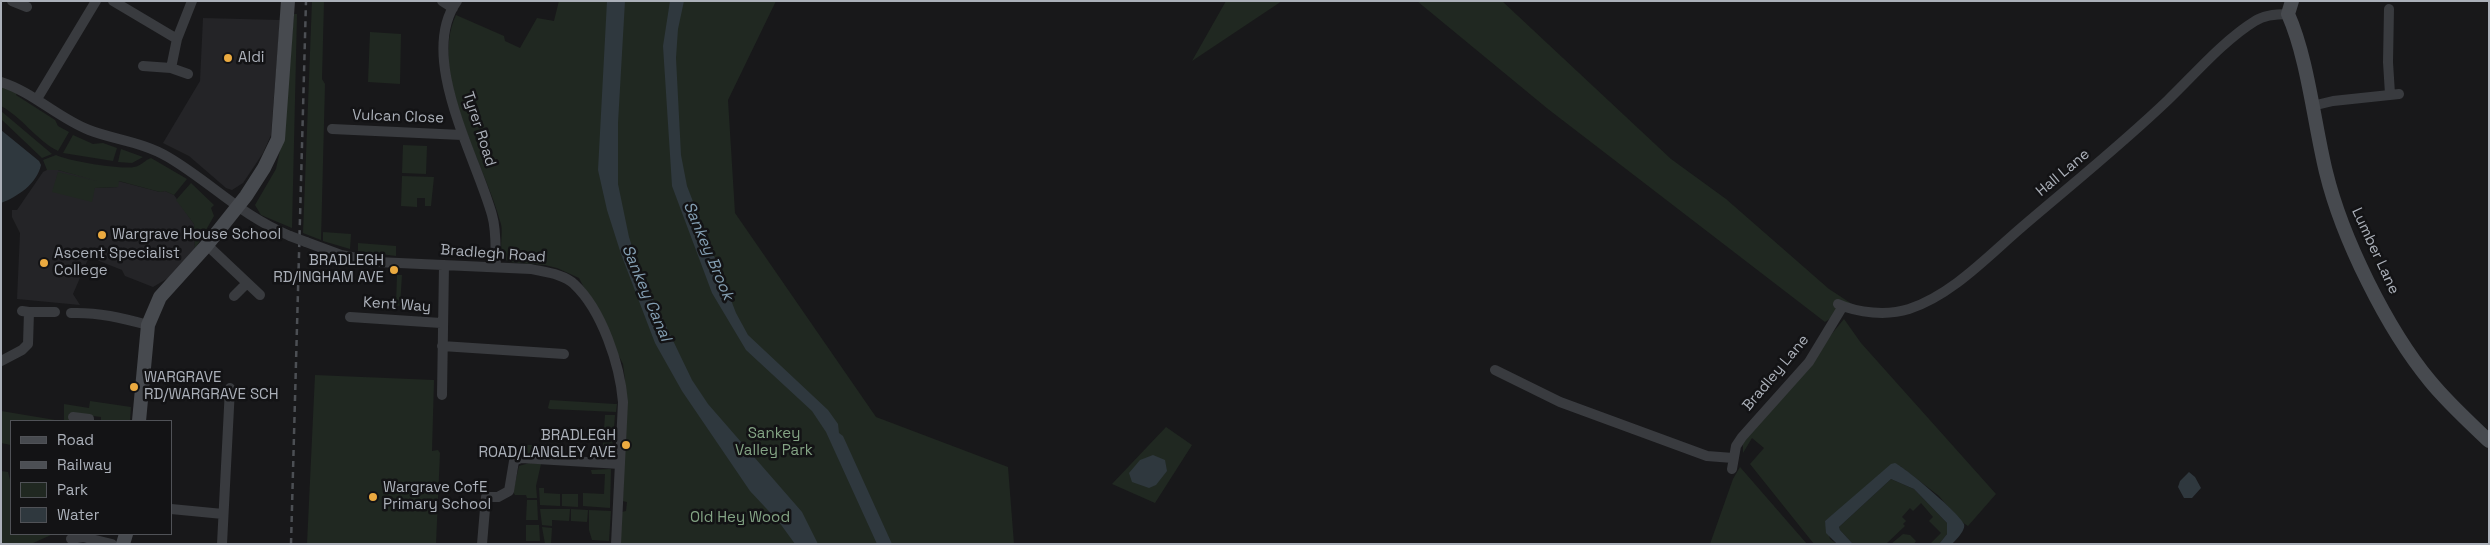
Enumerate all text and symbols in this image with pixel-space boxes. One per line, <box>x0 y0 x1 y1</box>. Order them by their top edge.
place label: Aldi <box>238 49 264 67</box>
marker: Aldi <box>222 52 234 64</box>
street label: Tyrer Road <box>458 89 500 169</box>
street label: Vulcan Close <box>352 106 444 128</box>
street label: Hall Lane <box>2032 145 2094 201</box>
water label: Sankey Brook <box>679 199 737 303</box>
street label: Lumber Lane <box>2347 205 2403 297</box>
place label: Wargrave House School <box>112 226 281 244</box>
marker: Wargrave House School <box>96 229 108 241</box>
street label: Bradlegh Road <box>440 241 546 267</box>
water label: Sankey Canal <box>617 242 675 344</box>
place label: Ascent Specialist College <box>54 245 180 280</box>
place label: BRADLEGH RD/INGHAM AVE <box>273 252 384 287</box>
marker: Ascent Specialist College <box>38 257 50 269</box>
marker: BRADLEGH RD/INGHAM AVE <box>388 264 400 276</box>
street label: Kent Way <box>362 294 432 316</box>
street label: Bradley Lane <box>1739 331 1813 415</box>
place label: WARGRAVE RD/WARGRAVE SCH <box>144 369 279 404</box>
marker: WARGRAVE RD/WARGRAVE SCH <box>128 381 140 393</box>
legend <box>10 420 172 535</box>
park label: Sankey Valley Park <box>735 425 813 460</box>
place label: BRADLEGH ROAD/LANGLEY AVE <box>479 427 616 462</box>
text: Road <box>57 430 94 449</box>
marker: BRADLEGH ROAD/LANGLEY AVE <box>620 439 632 451</box>
text: Railway <box>57 455 112 474</box>
place label: Wargrave CofE Primary School <box>383 479 491 514</box>
text: Park <box>57 480 88 499</box>
marker: Wargrave CofE Primary School <box>367 491 379 503</box>
text: Water <box>57 505 99 524</box>
park label: Old Hey Wood <box>690 509 790 527</box>

